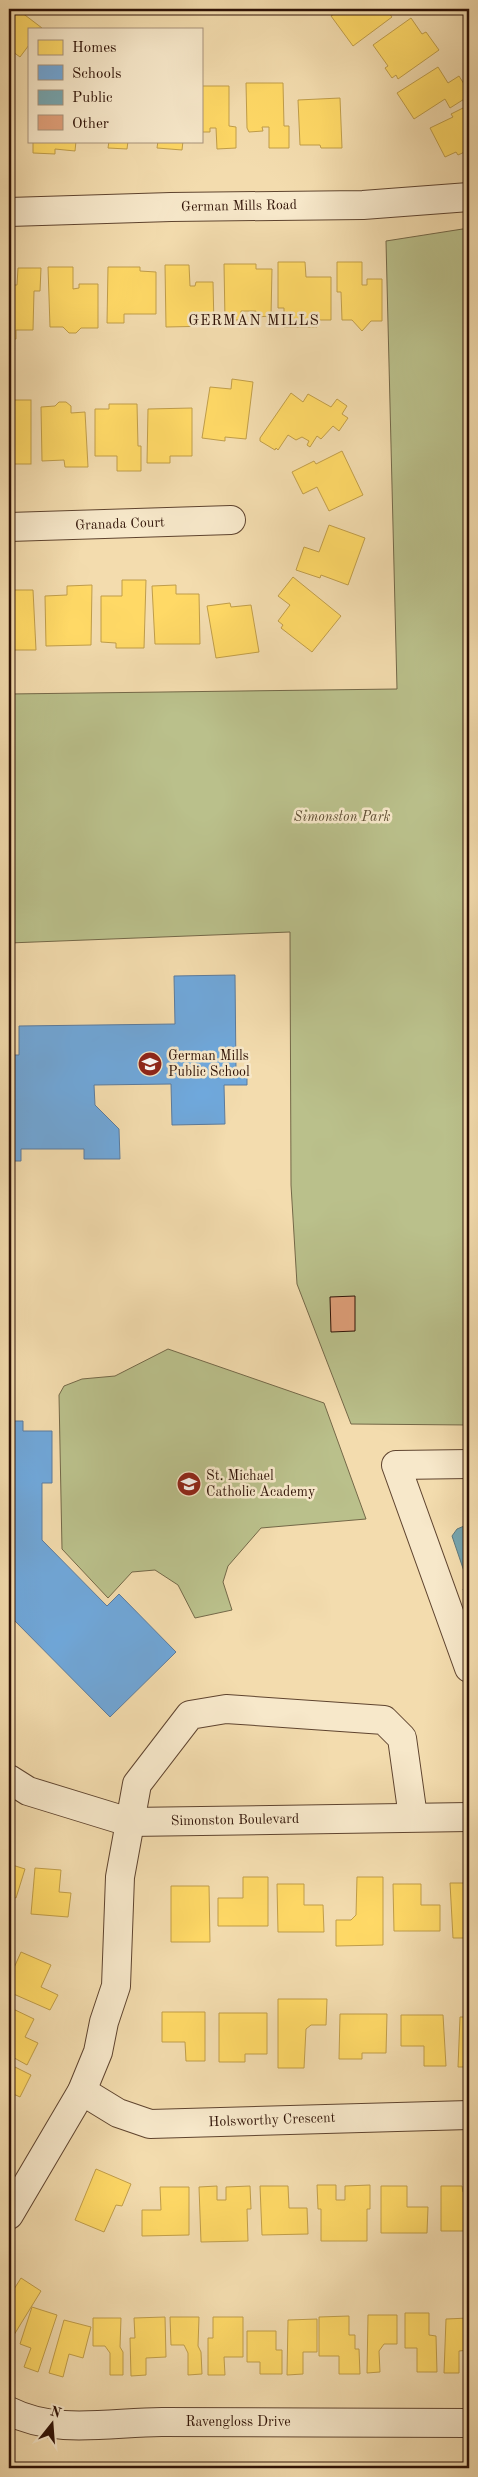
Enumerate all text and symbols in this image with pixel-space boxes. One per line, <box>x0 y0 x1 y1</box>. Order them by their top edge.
legend <box>28 28 202 142</box>
text: Homes <box>72 41 117 56</box>
text: Schools <box>72 67 121 82</box>
text: Public <box>72 91 113 106</box>
text: Other <box>72 117 109 132</box>
street label: German Mills Road <box>181 198 297 214</box>
district label: GERMAN MILLS <box>188 314 320 329</box>
street label: Granada Court <box>75 515 165 533</box>
park label: Simonston Park <box>294 810 391 824</box>
place label: German Mills Public School <box>168 1049 250 1079</box>
school or university icon: German Mills Public School <box>137 1051 163 1077</box>
place label: St. Michael Catholic Academy <box>206 1469 316 1499</box>
school or university icon: St. Michael Catholic Academy <box>176 1471 202 1497</box>
street label: Simonston Boulevard <box>171 1812 299 1828</box>
street label: Holsworthy Crescent <box>208 2111 336 2129</box>
north arrow <box>28 2400 78 2450</box>
text: N <box>48 2404 63 2421</box>
street label: Ravengloss Drive <box>185 2415 291 2429</box>

